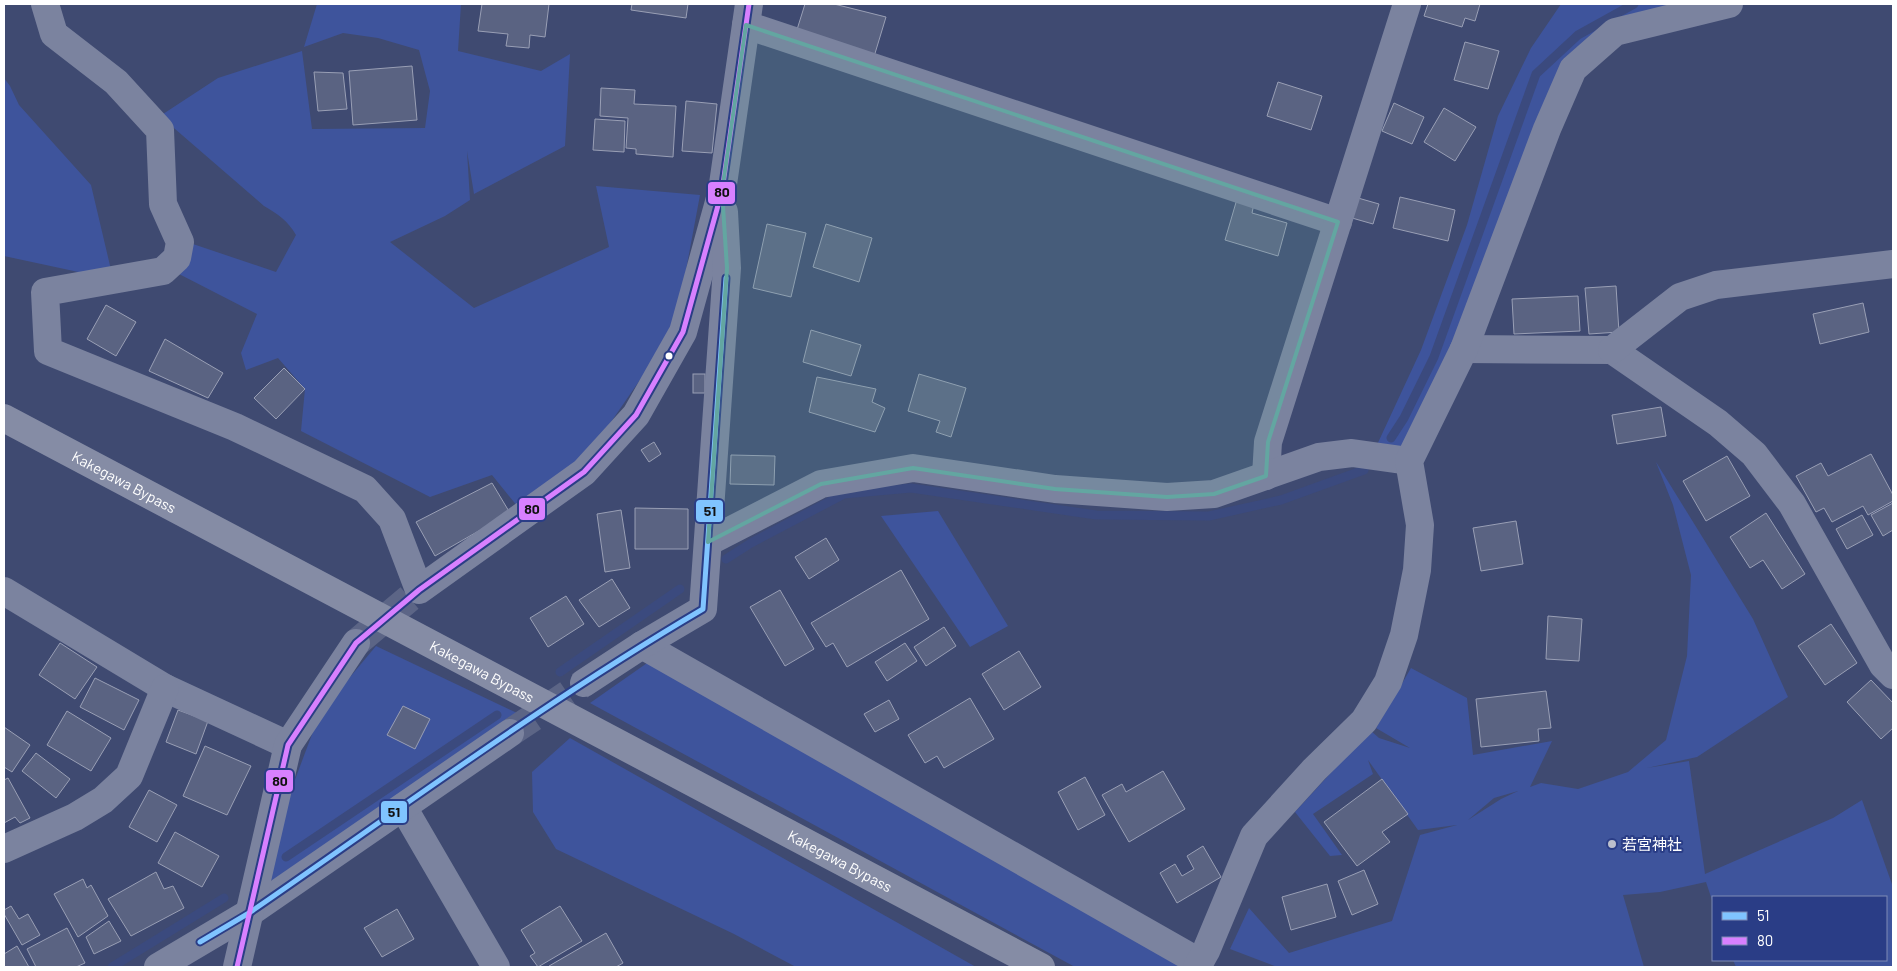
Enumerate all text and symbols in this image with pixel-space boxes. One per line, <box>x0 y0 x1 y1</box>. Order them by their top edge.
line badge: 80 <box>707 181 736 205</box>
text: 80 <box>714 183 730 200</box>
unlabelled marker <box>664 351 674 361</box>
street label: Kakegawa Bypass <box>69 447 179 517</box>
line badge: 80 <box>518 497 546 521</box>
line badge: 51 <box>695 499 724 523</box>
text: 80 <box>524 500 540 517</box>
text: 51 <box>704 502 716 519</box>
street label: Kakegawa Bypass <box>427 636 537 706</box>
line badge: 80 <box>265 769 294 793</box>
text: 80 <box>272 772 288 789</box>
line badge: 51 <box>380 800 408 824</box>
text: 51 <box>388 803 400 820</box>
street label: Kakegawa Bypass <box>785 826 895 896</box>
place label: 若宮神社 <box>1622 835 1682 853</box>
marker: 若宮神社 <box>1606 838 1618 850</box>
legend <box>1712 896 1887 961</box>
text: 51 <box>1757 906 1770 924</box>
text: 80 <box>1757 931 1773 949</box>

